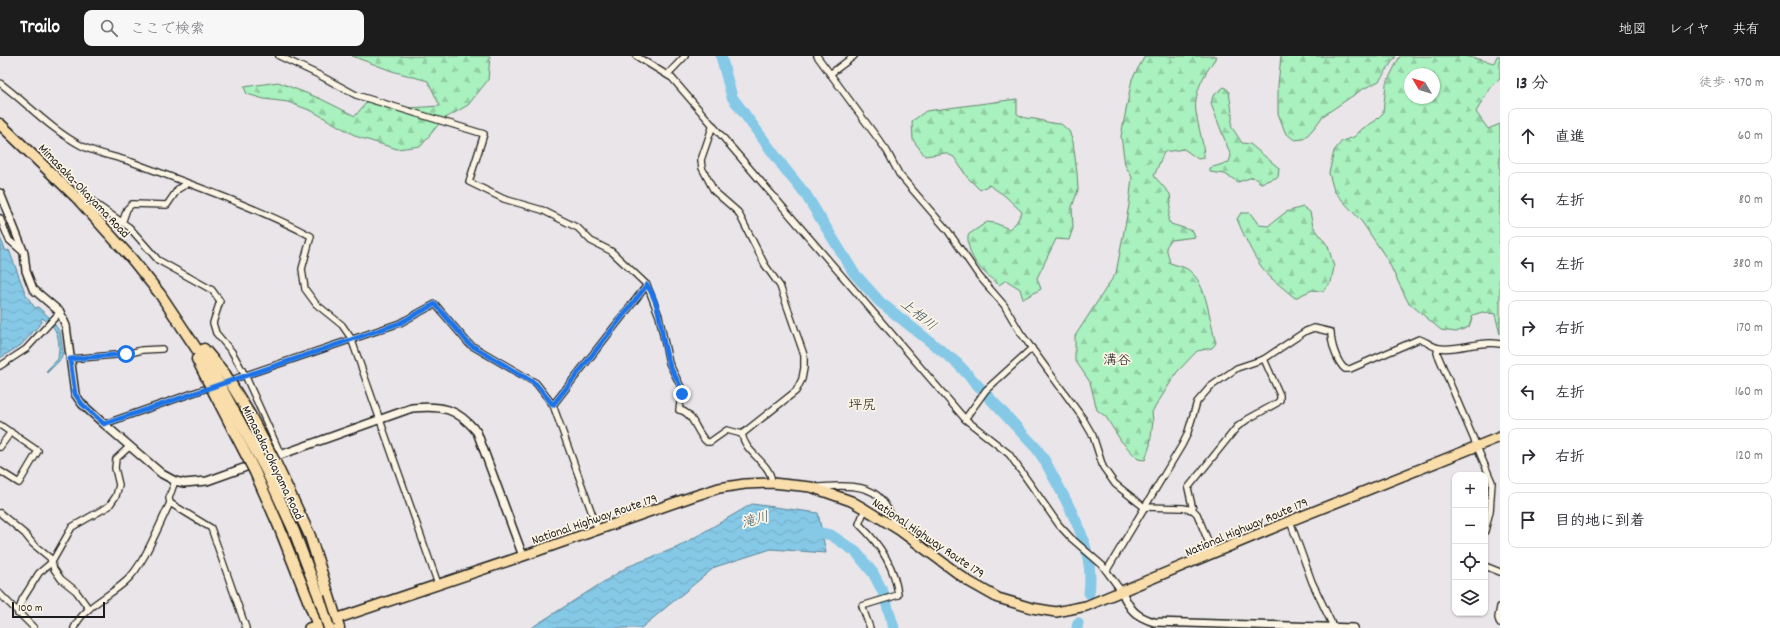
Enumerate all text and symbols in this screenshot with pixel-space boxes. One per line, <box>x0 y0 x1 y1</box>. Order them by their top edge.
search box <box>84 10 364 46</box>
text: Trailo <box>20 15 60 42</box>
icon: search <box>98 17 120 39</box>
text: ここで検索 <box>130 19 205 41</box>
text: 地図 <box>1619 20 1647 40</box>
text: レイヤ <box>1669 20 1710 40</box>
text: 共有 <box>1732 20 1760 40</box>
north arrow <box>1404 68 1440 104</box>
text: 13 分 <box>1516 73 1548 97</box>
text: 徒歩 · 970 m <box>1699 74 1764 93</box>
icon: ahead <box>1517 125 1539 147</box>
text: 直進 <box>1555 127 1585 149</box>
text: 60 m <box>1738 127 1763 146</box>
street label: Mimasaka-Okayama Road <box>33 140 133 243</box>
icon: left <box>1517 189 1539 211</box>
text: 左折 <box>1555 191 1585 213</box>
text: 80 m <box>1739 191 1763 210</box>
icon: left <box>1517 253 1539 275</box>
text: 左折 <box>1555 255 1585 277</box>
text: 380 m <box>1733 255 1763 274</box>
water label: 上相川 <box>895 295 940 337</box>
icon: right <box>1517 317 1539 339</box>
text: 右折 <box>1555 319 1585 341</box>
text: 170 m <box>1736 319 1763 338</box>
route start <box>117 345 135 363</box>
district label: 溝谷 <box>1103 351 1131 371</box>
icon: left <box>1517 381 1539 403</box>
text: 左折 <box>1555 383 1585 405</box>
text: 160 m <box>1735 383 1763 402</box>
route end <box>673 385 691 403</box>
district label: 坪尻 <box>848 396 876 416</box>
street label: Mimasaka-Okayama Road <box>236 403 308 523</box>
icon: right <box>1517 445 1539 467</box>
text: 右折 <box>1555 447 1585 469</box>
text: 120 m <box>1735 447 1763 466</box>
map controls <box>1452 472 1488 616</box>
button: + <box>1452 472 1488 508</box>
street label: National Highway Route 179 <box>529 490 660 551</box>
street label: National Highway Route 179 <box>868 494 988 584</box>
street label: National Highway Route 179 <box>1182 494 1311 563</box>
water label: 滝川 <box>739 508 772 534</box>
button: − <box>1452 508 1488 544</box>
icon: arrive <box>1517 509 1539 531</box>
text: 目的地に到着 <box>1555 511 1645 533</box>
button: locate <box>1452 544 1488 580</box>
button: layers <box>1452 580 1488 616</box>
scale bar <box>12 600 105 619</box>
text: 100 m <box>18 601 42 617</box>

